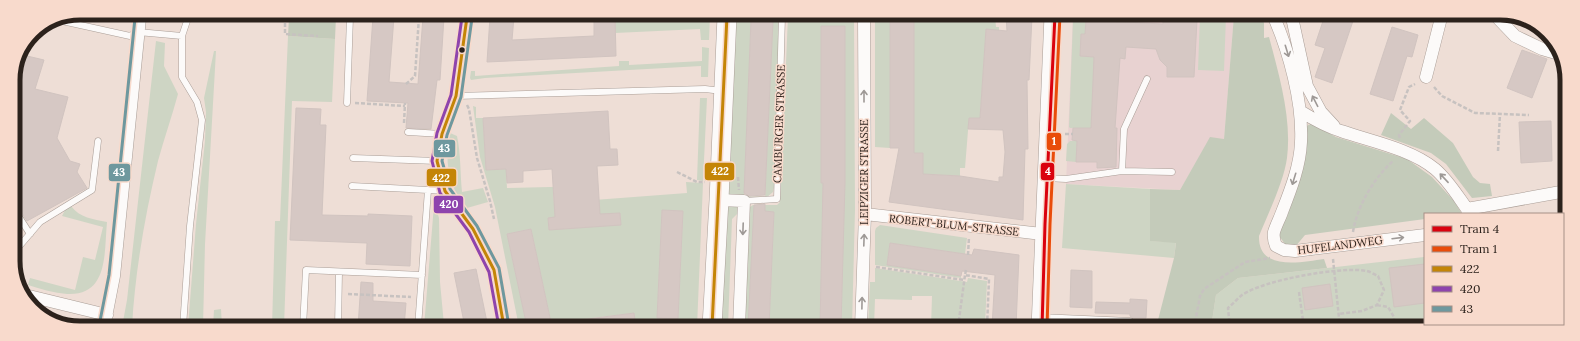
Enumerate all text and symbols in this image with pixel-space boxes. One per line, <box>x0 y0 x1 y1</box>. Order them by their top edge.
unlabelled marker <box>457 45 467 55</box>
one-way arrow <box>1283 45 1291 57</box>
street label: CAMBURGER STRASSE <box>770 64 788 183</box>
one-way arrow <box>860 90 868 103</box>
one-way arrow <box>1311 95 1318 107</box>
street label: LEIPZIGER STRASSE <box>857 119 871 225</box>
line badge: 1 <box>1046 132 1062 151</box>
text: 1 <box>1052 134 1057 148</box>
line badge: 43 <box>433 139 456 158</box>
text: 43 <box>438 141 450 155</box>
line badge: 422 <box>704 162 735 181</box>
line badge: 4 <box>1040 162 1055 181</box>
line badge: 43 <box>108 163 131 182</box>
text: 422 <box>711 164 729 178</box>
text: 4 <box>1045 164 1051 178</box>
text: 43 <box>113 165 125 179</box>
line badge: 422 <box>426 168 457 187</box>
text: 422 <box>432 171 450 185</box>
one-way arrow <box>1290 172 1297 185</box>
one-way arrow <box>1439 173 1449 183</box>
line badge: 420 <box>433 195 464 214</box>
text: 420 <box>440 197 458 211</box>
street label: ROBERT-BLUM-STRASSE <box>888 211 1020 239</box>
legend <box>1424 213 1564 325</box>
text: Tram 4 <box>1460 221 1500 236</box>
one-way arrow <box>739 222 746 235</box>
street label: HUFELANDWEG <box>1297 233 1384 257</box>
one-way arrow <box>860 234 868 247</box>
one-way arrow <box>1391 235 1404 242</box>
text: Tram 1 <box>1460 241 1497 256</box>
text: 422 <box>1460 261 1479 276</box>
text: 420 <box>1460 281 1480 296</box>
one-way arrow <box>858 297 866 310</box>
text: 43 <box>1460 301 1474 316</box>

